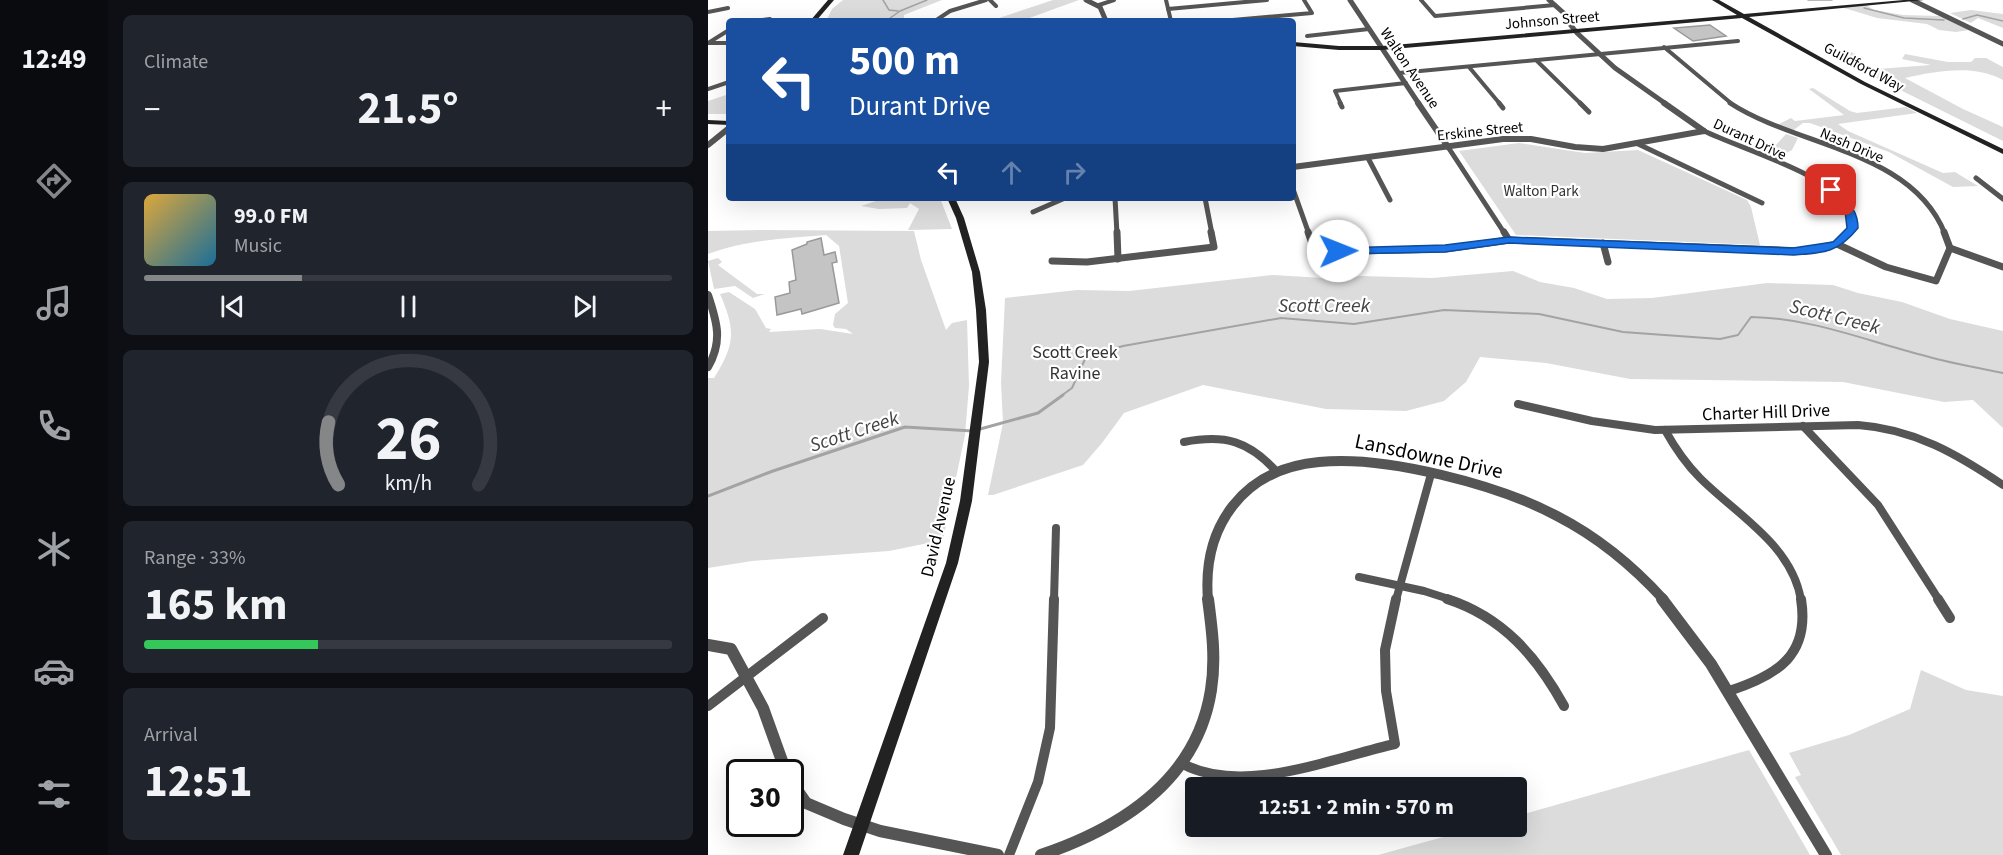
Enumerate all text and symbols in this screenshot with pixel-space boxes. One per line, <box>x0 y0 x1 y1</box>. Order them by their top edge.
street label: Johnson Street <box>1504 6 1600 35</box>
street label: Walton Avenue <box>1375 24 1444 113</box>
text: 500 m <box>849 31 960 91</box>
street label: Guildford Way <box>1820 37 1908 97</box>
text: 12:49 <box>21 40 87 79</box>
icon: left <box>750 42 828 120</box>
text: Climate <box>144 48 208 76</box>
text: 21.5° <box>357 77 459 141</box>
text: − <box>144 86 160 133</box>
text: + <box>656 86 672 133</box>
text: Durant Drive <box>849 87 990 126</box>
street label: Durant Drive <box>1710 113 1790 166</box>
street label: Erskine Street <box>1436 117 1524 146</box>
street label: Nash Drive <box>1817 123 1887 168</box>
icon: left <box>932 156 965 189</box>
icon: ahead <box>995 156 1028 189</box>
icon: right <box>1058 156 1091 189</box>
icon: directions <box>33 160 75 202</box>
pin <box>1805 164 1856 215</box>
icon: arrive <box>1814 173 1847 206</box>
park label: Walton Park <box>1503 181 1579 202</box>
text: 99.0 FM <box>234 200 308 232</box>
position arrow <box>1306 219 1370 283</box>
text: Music <box>234 232 282 260</box>
icon: music <box>33 282 75 324</box>
icon: previous <box>216 290 249 323</box>
icon: pause <box>392 290 425 323</box>
icon: next <box>568 290 601 323</box>
water label: Scott Creek <box>1278 292 1371 320</box>
water label: Scott Creek <box>1787 292 1883 342</box>
park label: Scott Creek Ravine <box>1032 340 1118 386</box>
text: 26 <box>375 395 441 484</box>
street label: Charter Hill Drive <box>1702 398 1830 427</box>
water label: Scott Creek <box>806 404 903 460</box>
icon: phone <box>33 405 75 447</box>
street label: Lansdowne Drive <box>1352 426 1506 486</box>
text: km/h <box>384 468 432 499</box>
street label: David Avenue <box>915 475 962 580</box>
icon: climate <box>33 528 75 570</box>
text: Range · 33% <box>144 544 245 572</box>
text: 165 km <box>144 573 288 637</box>
icon: car <box>33 650 75 692</box>
text: Arrival <box>144 721 198 749</box>
text: 12:51 <box>144 750 253 814</box>
speed limit sign: 30 <box>726 759 804 837</box>
icon: filters <box>33 773 75 815</box>
text: 12:51 · 2 min · 570 m <box>1258 791 1454 823</box>

